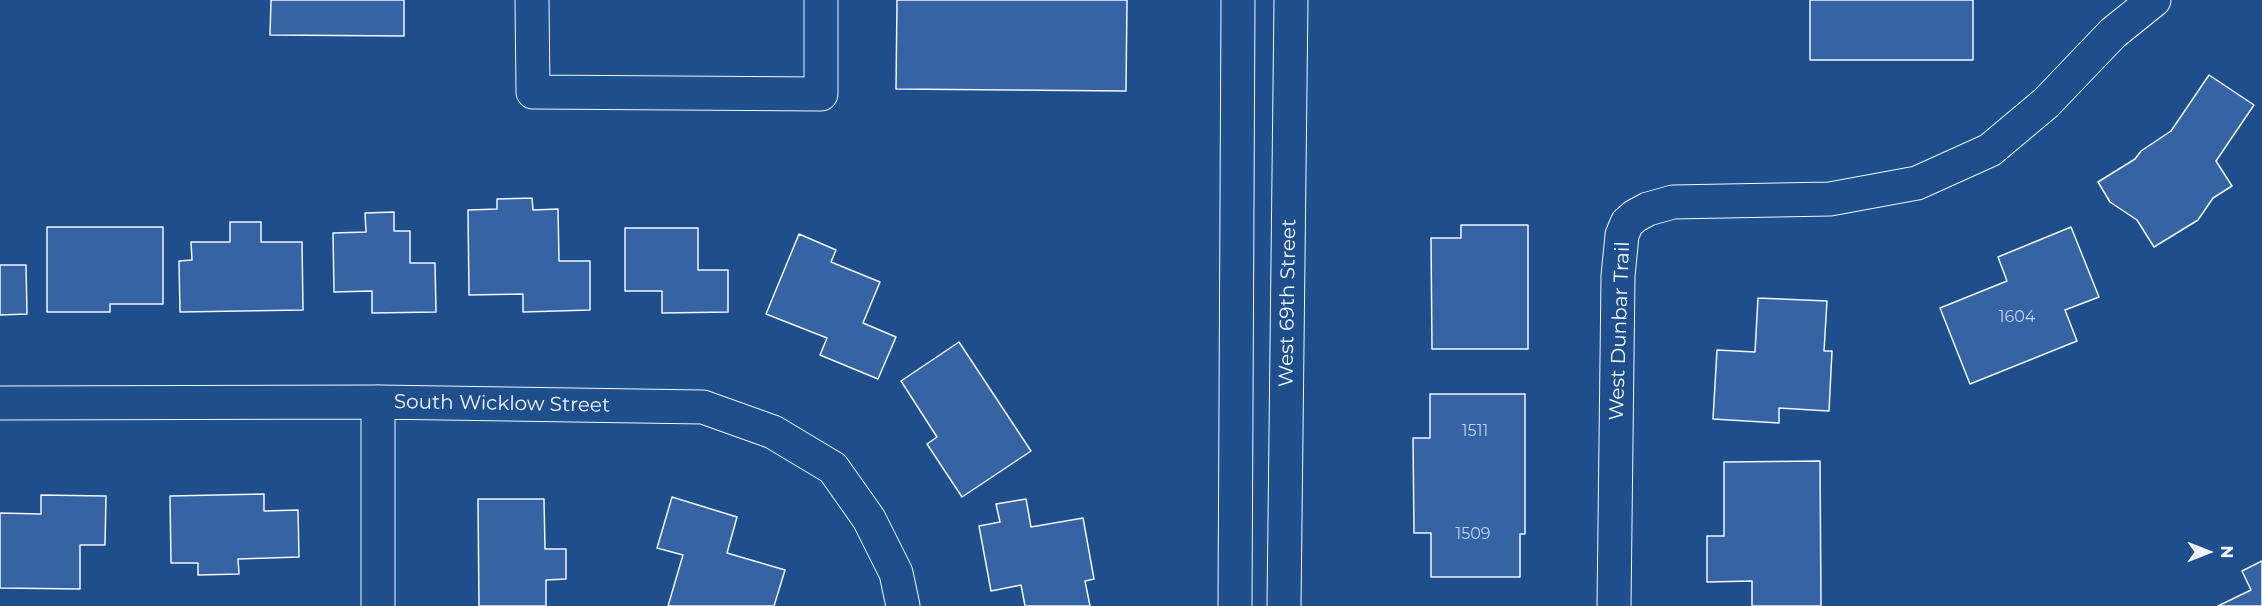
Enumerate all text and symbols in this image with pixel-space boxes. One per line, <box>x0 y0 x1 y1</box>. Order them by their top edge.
street label: West 69th Street <box>1275 219 1301 387</box>
street label: West Dunbar Trail <box>1605 241 1635 421</box>
house number: 1604 <box>1999 307 2035 327</box>
street label: South Wicklow Street <box>394 390 610 418</box>
house number: 1511 <box>1462 421 1488 441</box>
north arrow <box>2178 522 2238 582</box>
house number: 1509 <box>1455 524 1491 544</box>
text: N <box>2217 546 2236 558</box>

